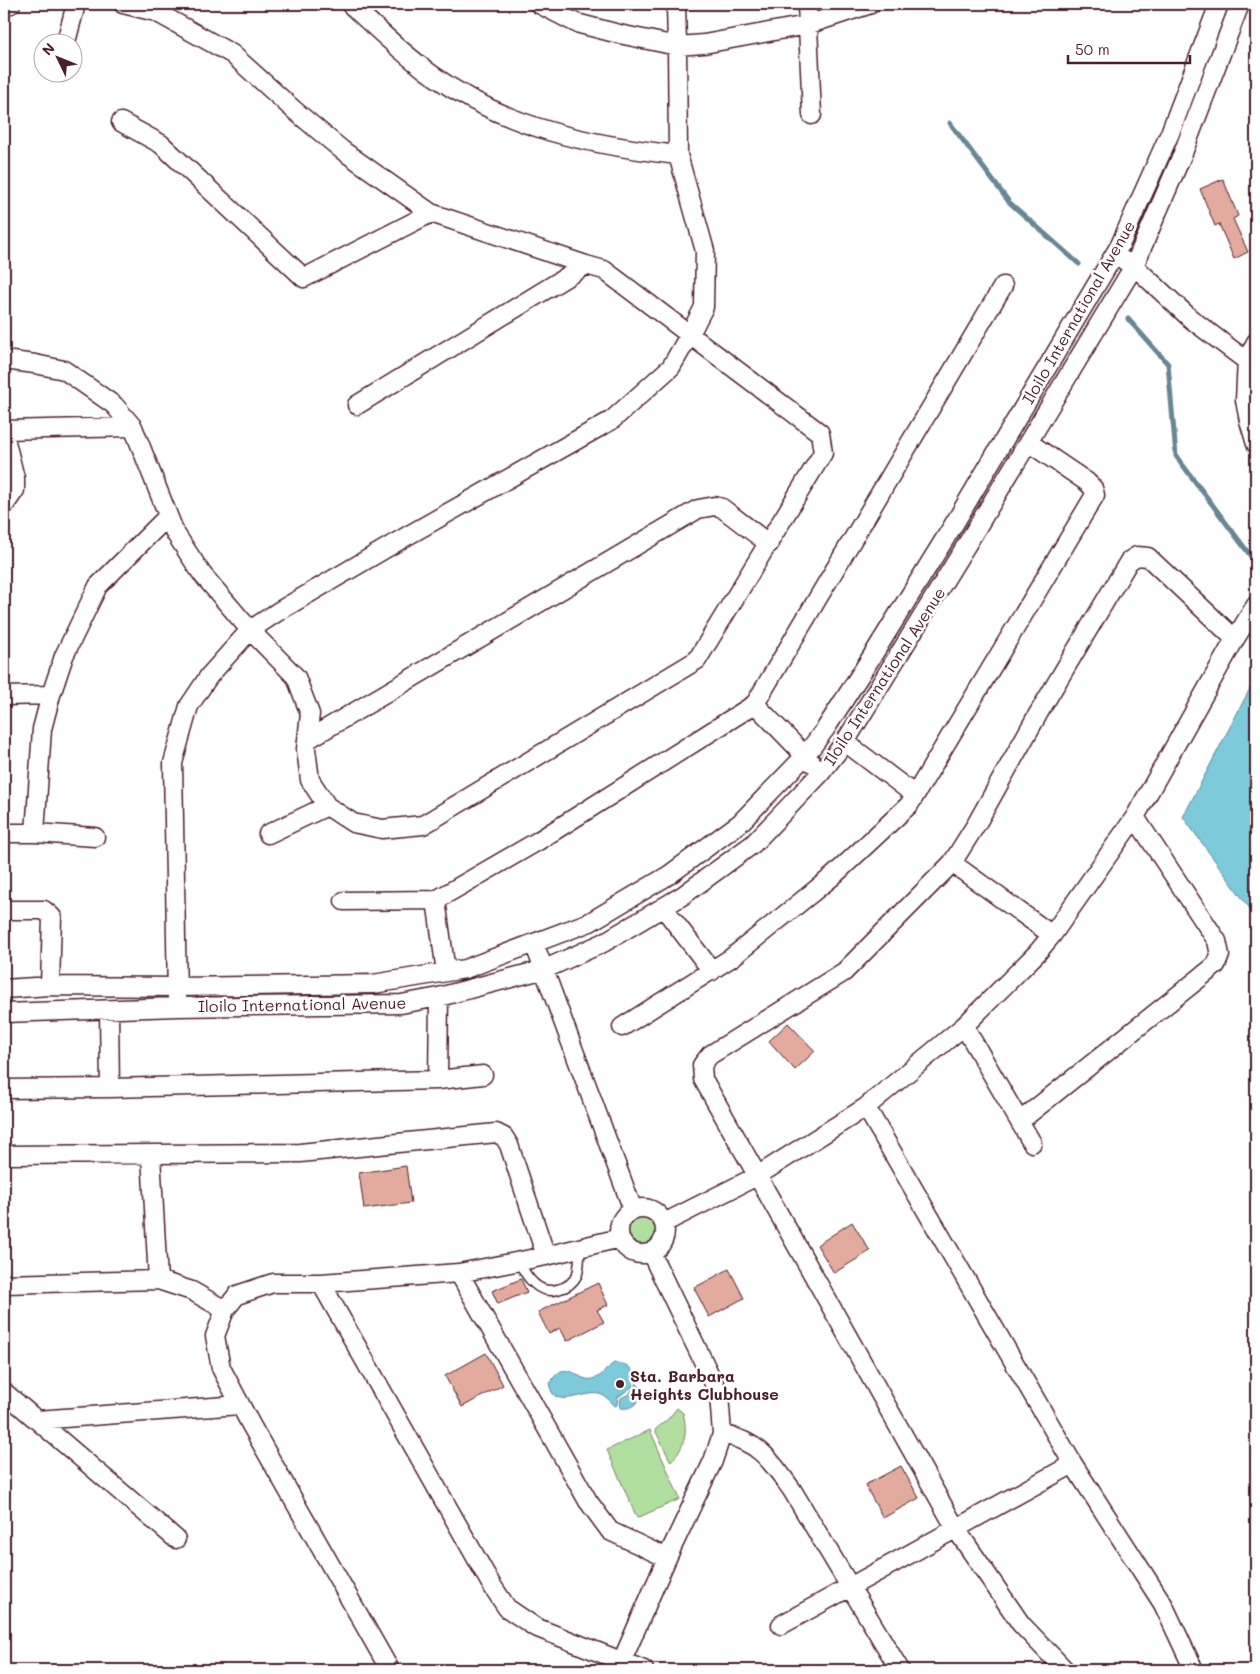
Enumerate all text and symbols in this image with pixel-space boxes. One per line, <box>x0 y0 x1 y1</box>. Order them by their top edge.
north arrow <box>32 32 82 82</box>
scale bar <box>1068 32 1190 64</box>
text: N <box>38 38 59 59</box>
text: 50 m <box>1075 39 1110 59</box>
street label: Iloilo International Avenue <box>1017 216 1139 408</box>
street label: Iloilo International Avenue <box>818 583 950 769</box>
street label: Iloilo International Avenue <box>198 992 406 1016</box>
place label: Sta. Barbara Heights Clubhouse <box>630 1365 779 1404</box>
marker: Sta. Barbara Heights Clubhouse <box>614 1378 626 1390</box>

